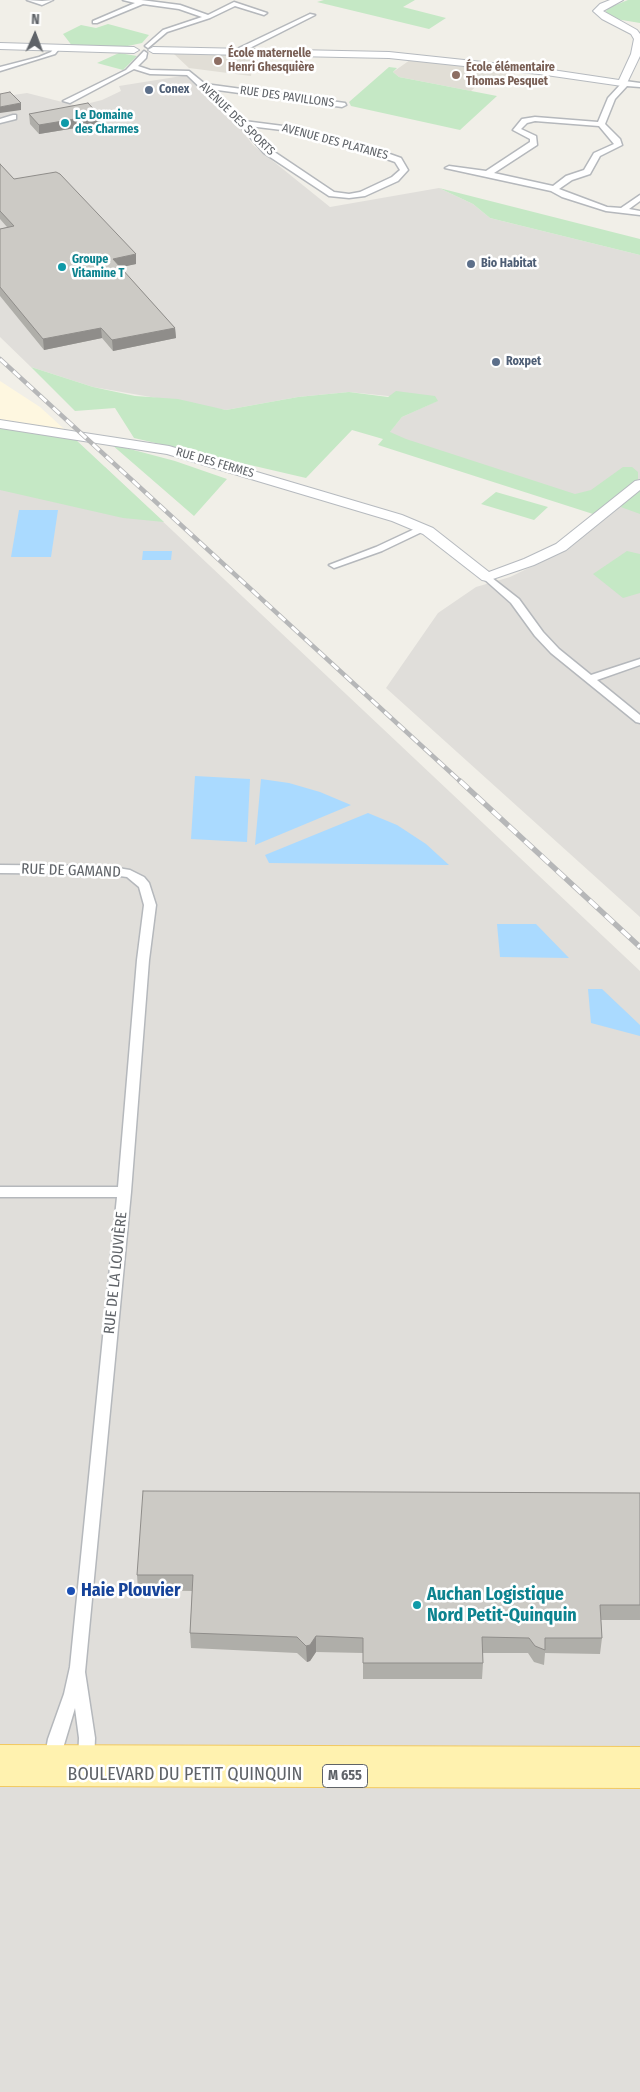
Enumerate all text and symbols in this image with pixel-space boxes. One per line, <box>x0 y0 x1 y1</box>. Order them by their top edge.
north arrow <box>10 10 60 60</box>
text: N <box>31 11 40 28</box>
place label: École maternelle Henri Ghesquière <box>228 47 314 75</box>
marker: École maternelle Henri Ghesquière <box>212 55 224 67</box>
place label: École élémentaire Thomas Pesquet <box>466 61 555 89</box>
marker: École élémentaire Thomas Pesquet <box>450 69 462 81</box>
street label: AVENUE DES SPORTS <box>196 79 278 159</box>
place label: Conex <box>159 83 189 97</box>
street label: RUE DES PAVILLONS <box>239 83 335 111</box>
marker: Conex <box>143 84 155 96</box>
place label: Le Domaine des Charmes <box>75 109 139 137</box>
marker: Le Domaine des Charmes <box>59 117 71 129</box>
street label: AVENUE DES PLATANES <box>280 121 390 163</box>
place label: Groupe Vitamine T <box>72 253 124 281</box>
place label: Bio Habitat <box>481 257 537 271</box>
marker: Bio Habitat <box>465 258 477 270</box>
marker: Groupe Vitamine T <box>56 261 68 273</box>
place label: Roxpet <box>506 355 541 369</box>
marker: Roxpet <box>490 356 502 368</box>
street label: RUE DES FERMES <box>174 445 256 481</box>
street label: RUE DE GAMAND <box>21 860 121 882</box>
street label: RUE DE LA LOUVIÈRE <box>101 1211 131 1335</box>
place label: Haie Plouvier <box>81 1580 181 1602</box>
place label: Auchan Logistique Nord Petit-Quinquin <box>427 1584 577 1626</box>
marker: Haie Plouvier <box>65 1585 77 1597</box>
marker: Auchan Logistique Nord Petit-Quinquin <box>411 1599 423 1611</box>
street label: BOULEVARD DU PETIT QUINQUIN <box>68 1764 302 1786</box>
road number: M 655 <box>322 1764 368 1788</box>

